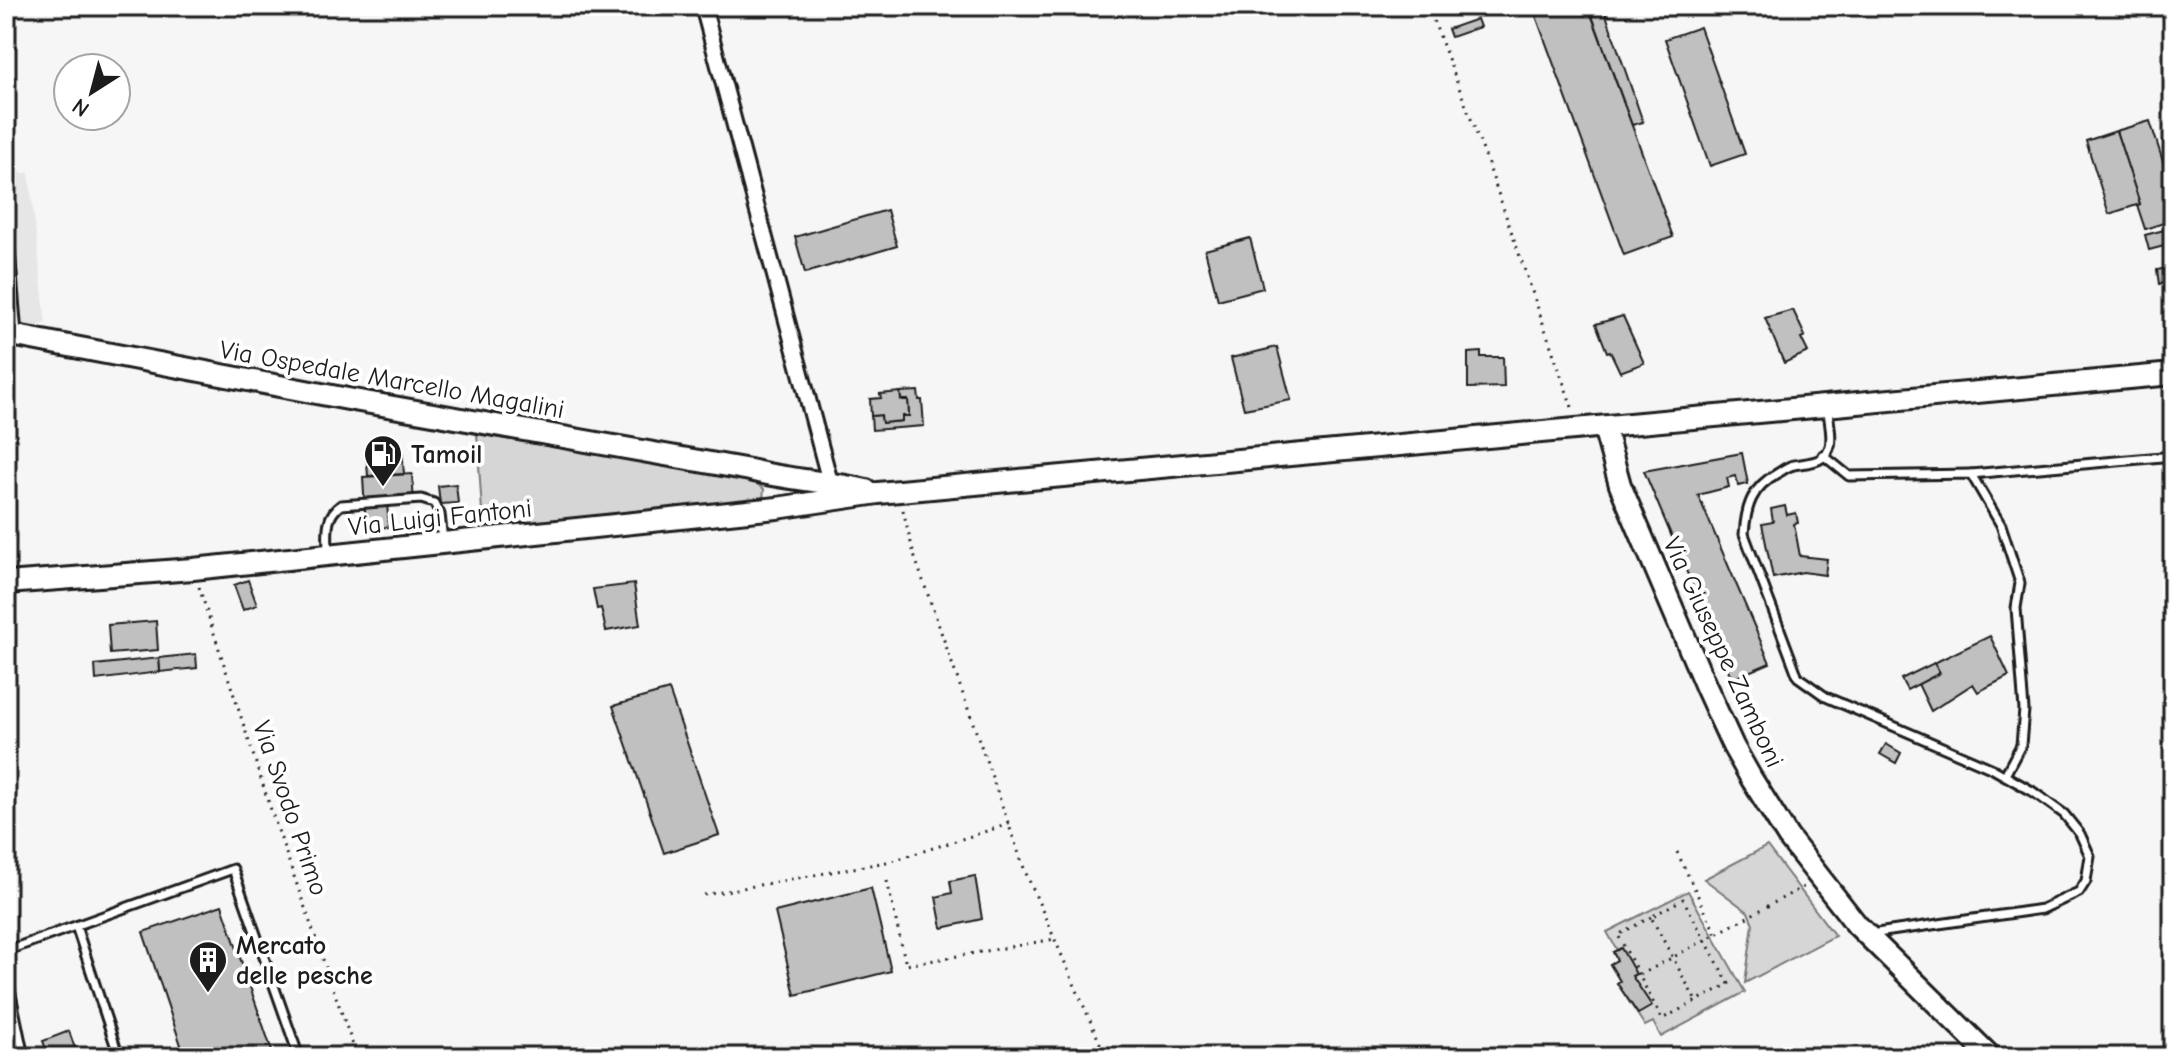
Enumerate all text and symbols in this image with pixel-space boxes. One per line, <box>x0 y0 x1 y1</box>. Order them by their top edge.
north arrow <box>52 52 132 132</box>
text: N <box>67 93 94 122</box>
street label: Via Ospedale Marcello Magalini <box>217 335 566 425</box>
fuel station icon: Tamoil <box>362 433 404 488</box>
place label: Tamoil <box>411 440 482 470</box>
street label: Via Luigi Fantoni <box>347 493 533 543</box>
street label: Via Giuseppe Zamboni <box>1656 532 1790 772</box>
street label: Via Svodo Primo <box>246 717 334 900</box>
place label: Mercato delle pesche <box>236 931 373 991</box>
building icon: Mercato delle pesche <box>187 939 229 994</box>

